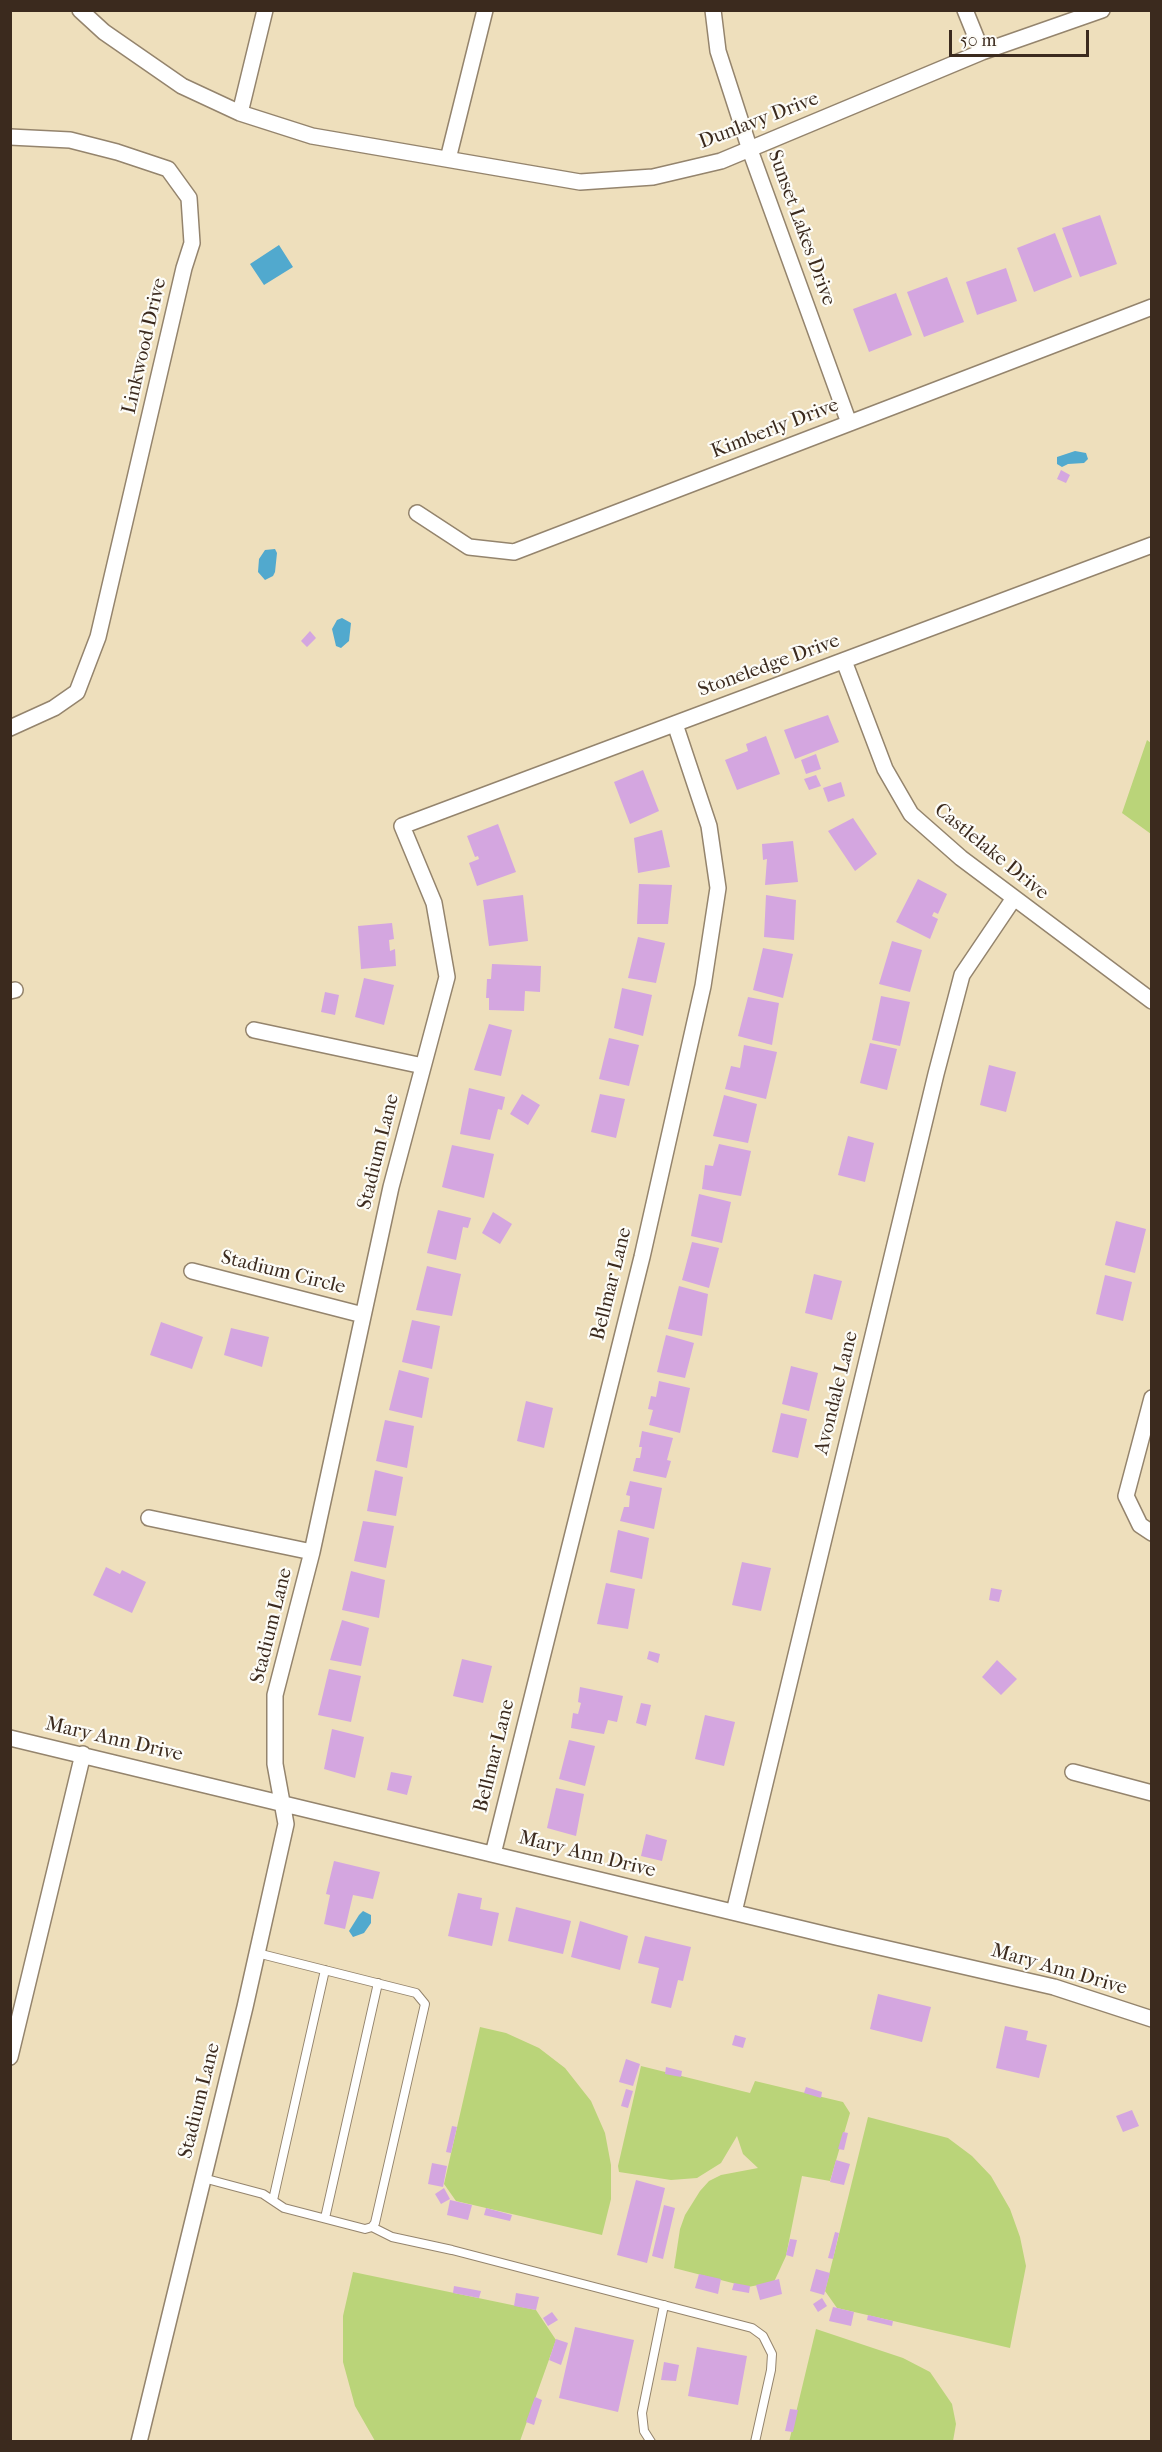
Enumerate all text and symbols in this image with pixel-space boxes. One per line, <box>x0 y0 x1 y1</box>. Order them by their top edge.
scale bar <box>952 18 1092 56</box>
text: 50 m <box>960 30 996 51</box>
street label: Dunlavy Drive <box>696 87 822 155</box>
street label: Sunset Lakes Drive <box>762 147 840 309</box>
street label: Linkwood Drive <box>118 276 172 416</box>
street label: Kimberly Drive <box>708 394 842 464</box>
street label: Stoneledge Drive <box>695 629 843 703</box>
street label: Castlelake Drive <box>929 799 1053 905</box>
street label: Stadium Lane <box>353 1092 405 1212</box>
street label: Bellmar Lane <box>586 1225 638 1343</box>
street label: Stadium Circle <box>218 1246 348 1300</box>
street label: Avondale Lane <box>810 1329 864 1457</box>
street label: Stadium Lane <box>246 1566 298 1686</box>
street label: Bellmar Lane <box>469 1697 521 1815</box>
street label: Mary Ann Drive <box>43 1713 185 1767</box>
street label: Mary Ann Drive <box>516 1826 658 1884</box>
street label: Mary Ann Drive <box>988 1939 1130 2001</box>
street label: Stadium Lane <box>174 2041 226 2161</box>

